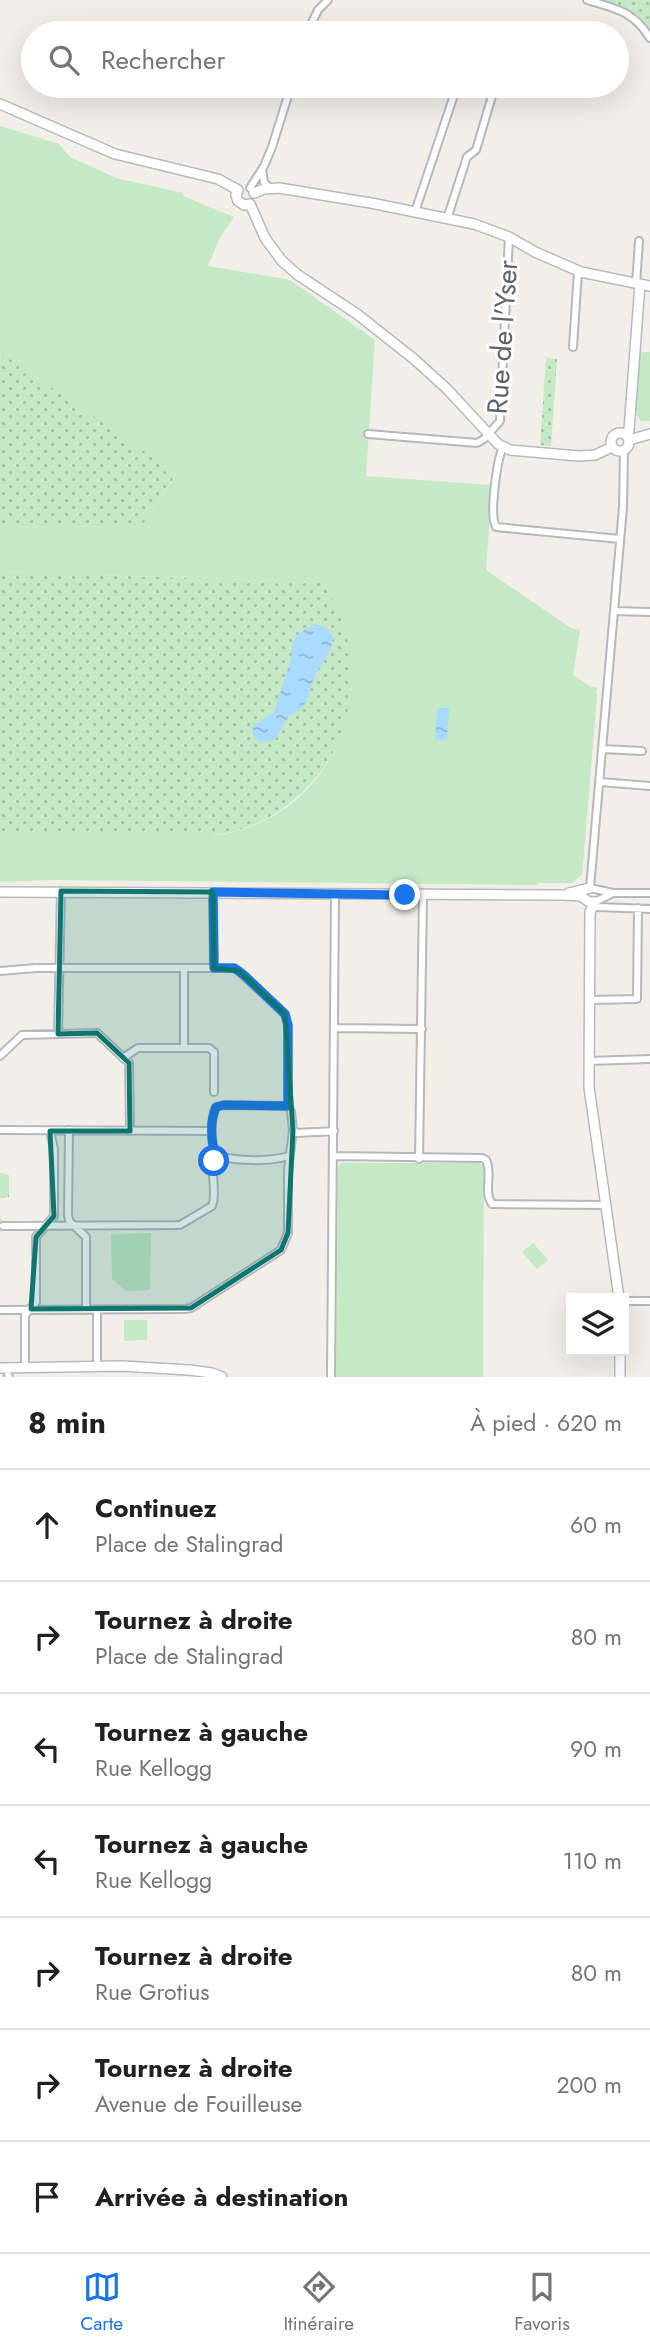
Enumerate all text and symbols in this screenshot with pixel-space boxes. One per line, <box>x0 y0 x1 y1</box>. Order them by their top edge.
search box <box>21 21 629 98</box>
icon: search <box>45 41 83 79</box>
text: Rechercher <box>101 41 225 79</box>
street label: Rue de l'Yser <box>477 258 528 416</box>
route end <box>389 879 420 910</box>
route start <box>198 1145 229 1176</box>
map controls <box>566 1293 629 1356</box>
button: layers <box>566 1293 629 1356</box>
text: 8 min <box>28 1401 106 1444</box>
text: À pied · 620 m <box>470 1406 622 1440</box>
text: Continuez <box>95 1489 217 1527</box>
icon: ahead <box>28 1506 66 1544</box>
text: 60 m <box>570 1508 622 1542</box>
text: Place de Stalingrad <box>95 1527 283 1561</box>
text: Tournez à droite <box>95 1601 293 1639</box>
icon: right <box>28 1618 66 1656</box>
text: 80 m <box>571 1620 622 1654</box>
text: Place de Stalingrad <box>95 1639 283 1673</box>
text: Tournez à gauche <box>95 1713 308 1751</box>
icon: left <box>28 1730 66 1768</box>
text: 90 m <box>570 1732 622 1766</box>
text: Rue Kellogg <box>95 1751 212 1785</box>
text: Tournez à gauche <box>95 1825 308 1863</box>
icon: left <box>28 1842 66 1880</box>
text: 110 m <box>563 1844 622 1878</box>
text: Rue Kellogg <box>95 1863 212 1897</box>
text: Tournez à droite <box>95 1937 293 1975</box>
icon: right <box>28 1954 66 1992</box>
text: 80 m <box>571 1956 622 1990</box>
text: Rue Grotius <box>95 1975 209 2009</box>
text: Tournez à droite <box>95 2049 293 2087</box>
icon: right <box>28 2066 66 2104</box>
text: 200 m <box>556 2068 622 2102</box>
text: Avenue de Fouilleuse <box>95 2087 302 2121</box>
icon: arrive <box>28 2178 66 2216</box>
text: Arrivée à destination <box>95 2178 348 2216</box>
tab: Carte <box>80 2268 123 2337</box>
tab: Itinéraire <box>283 2268 354 2337</box>
tab: Favoris <box>514 2268 570 2337</box>

